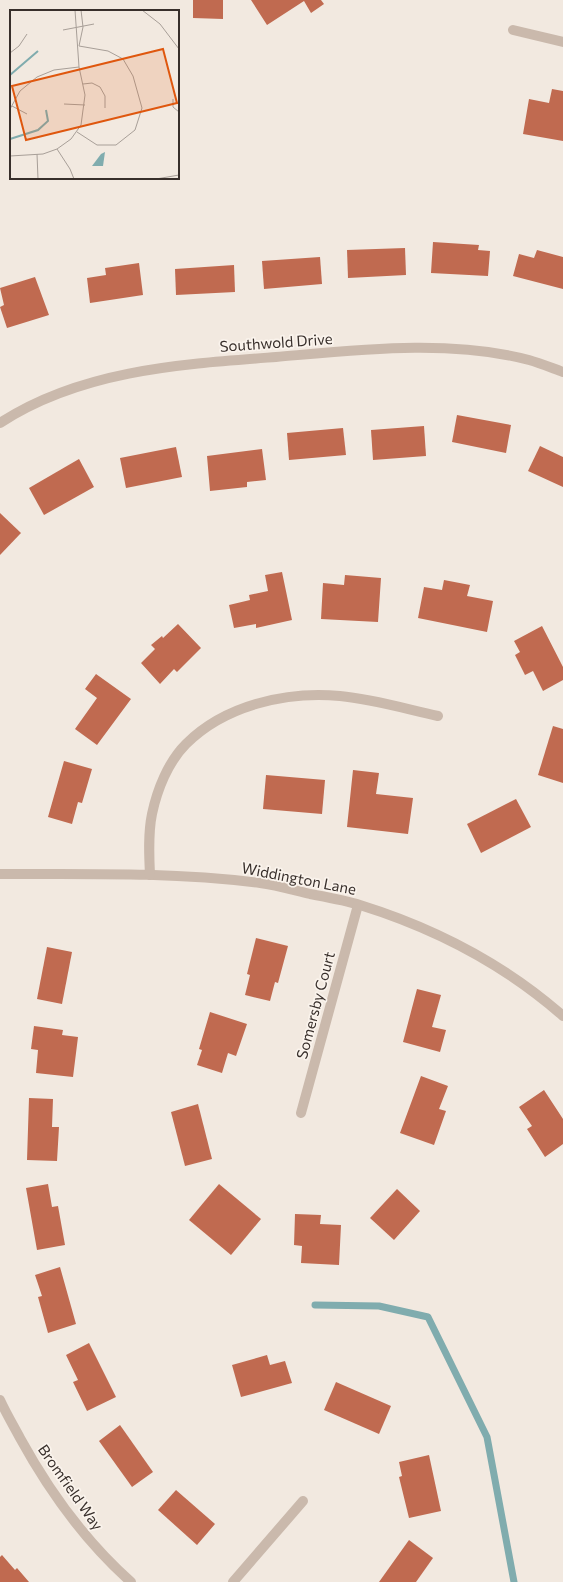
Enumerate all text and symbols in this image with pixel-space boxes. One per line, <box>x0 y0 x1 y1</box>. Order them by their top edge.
inset map <box>10 10 179 179</box>
street label: Southwold Drive <box>219 329 333 355</box>
street label: Widdington Lane <box>240 858 358 898</box>
street label: Somersby Court <box>292 949 338 1061</box>
street label: Bromfield Way <box>35 1441 107 1533</box>

